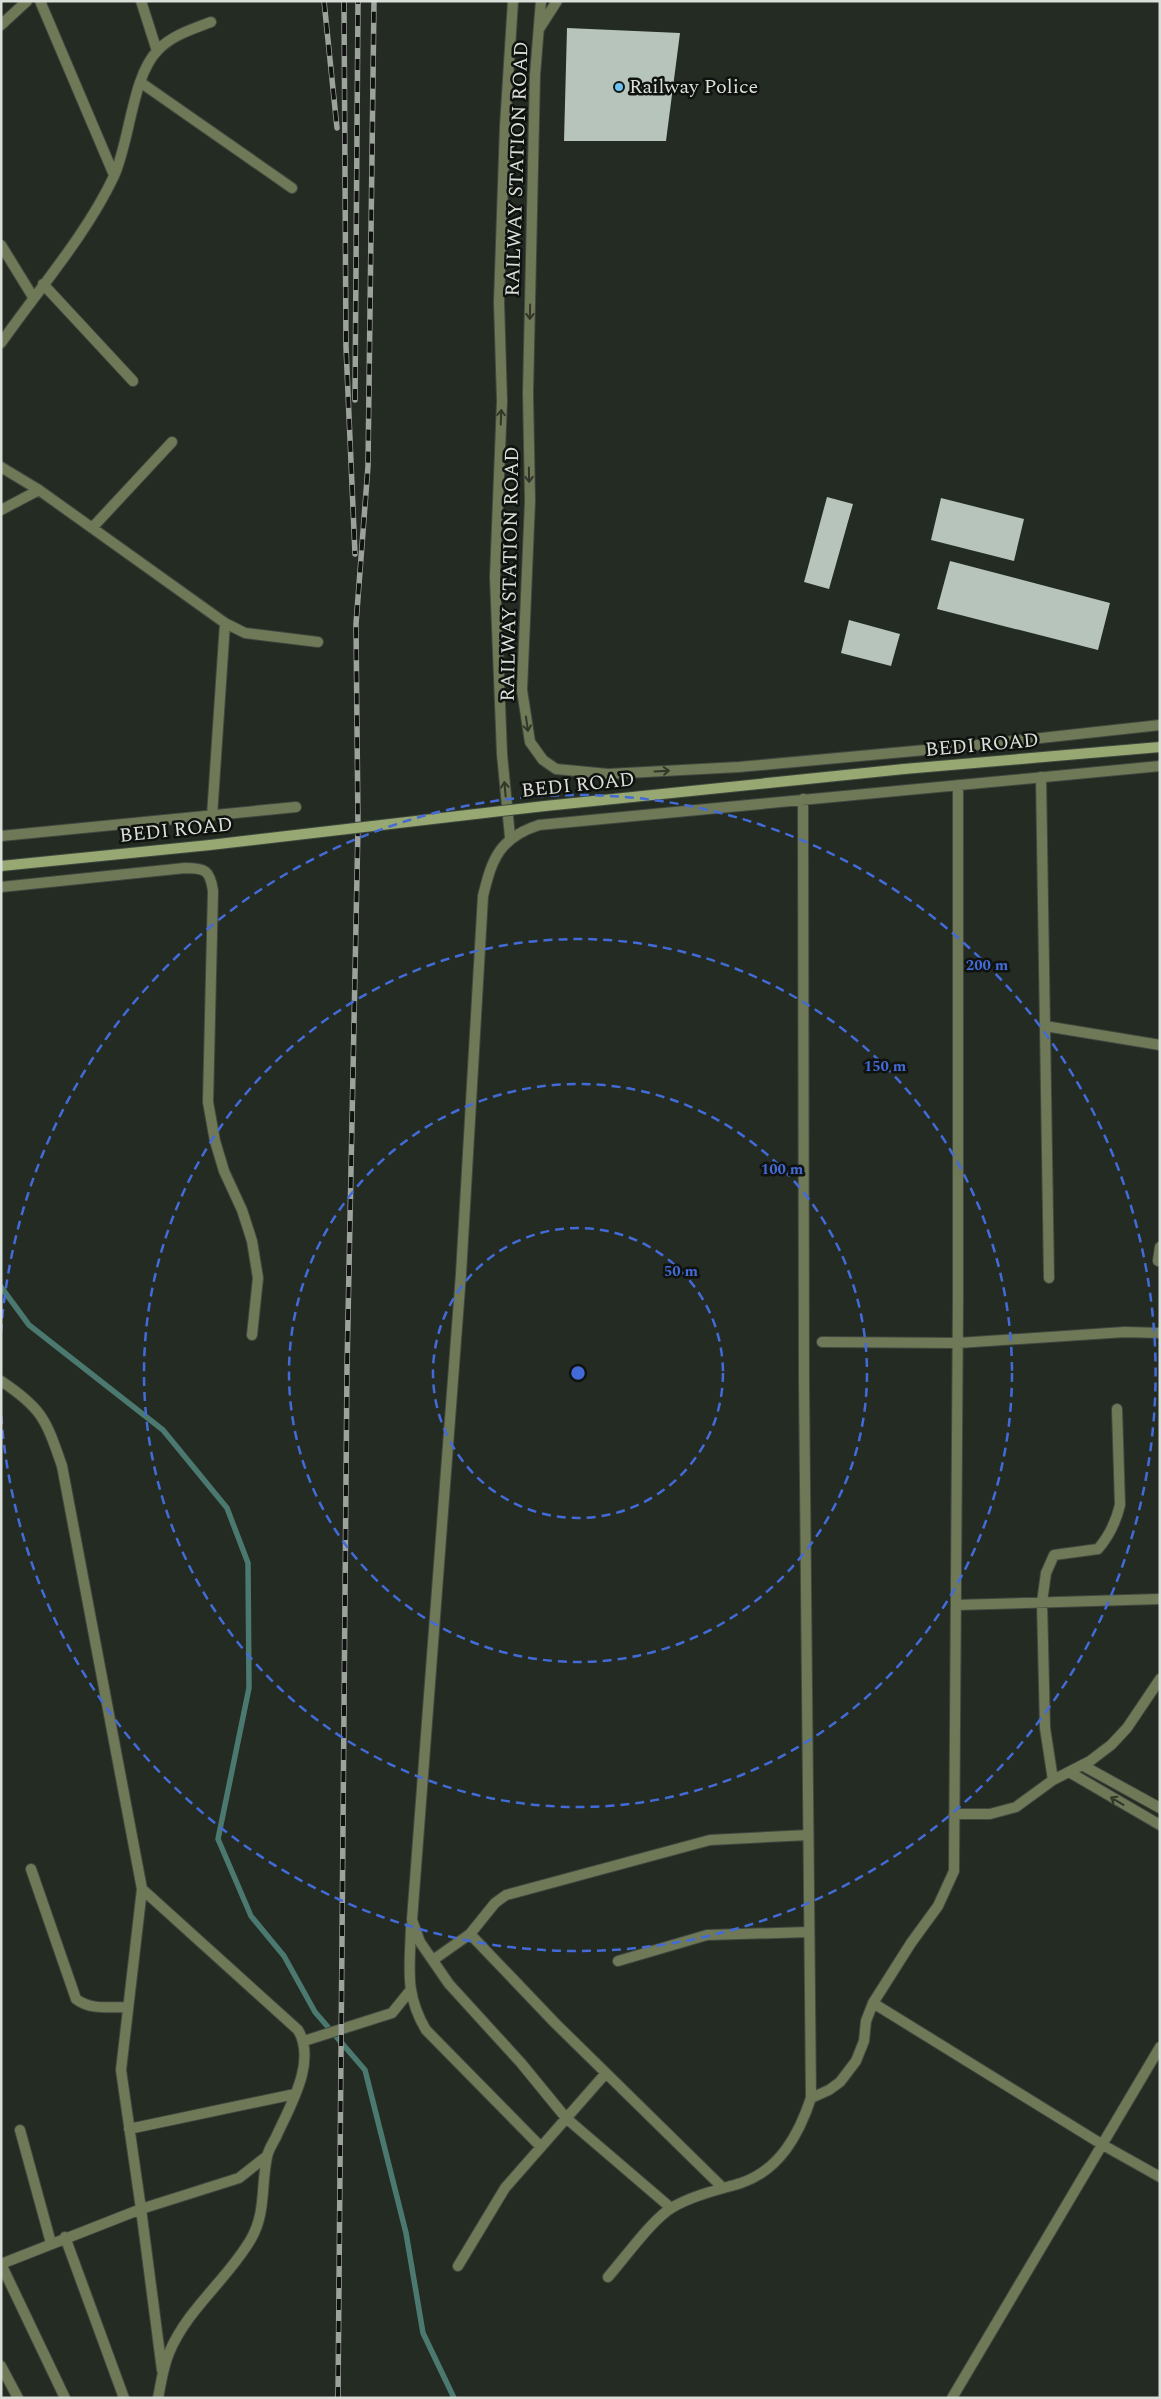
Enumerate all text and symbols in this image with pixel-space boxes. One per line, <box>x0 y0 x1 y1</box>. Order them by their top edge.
street label: RAILWAY STATION ROAD <box>498 41 536 297</box>
place label: Railway Police <box>629 72 758 102</box>
marker: Railway Police <box>613 81 625 93</box>
one-way arrow <box>525 304 535 320</box>
one-way arrow <box>497 409 506 425</box>
street label: RAILWAY STATION ROAD <box>493 446 527 702</box>
one-way arrow <box>524 466 534 482</box>
one-way arrow <box>522 716 532 732</box>
street label: BEDI ROAD <box>924 725 1040 765</box>
street label: BEDI ROAD <box>520 764 636 806</box>
one-way arrow <box>653 767 669 776</box>
one-way arrow <box>501 781 510 797</box>
street label: BEDI ROAD <box>118 809 234 851</box>
text: 200 m <box>966 954 1009 977</box>
text: 150 m <box>864 1055 907 1078</box>
text: 100 m <box>761 1158 804 1181</box>
text: 50 m <box>664 1260 699 1283</box>
centre of rings <box>569 1364 587 1382</box>
one-way arrow <box>1111 1796 1125 1806</box>

